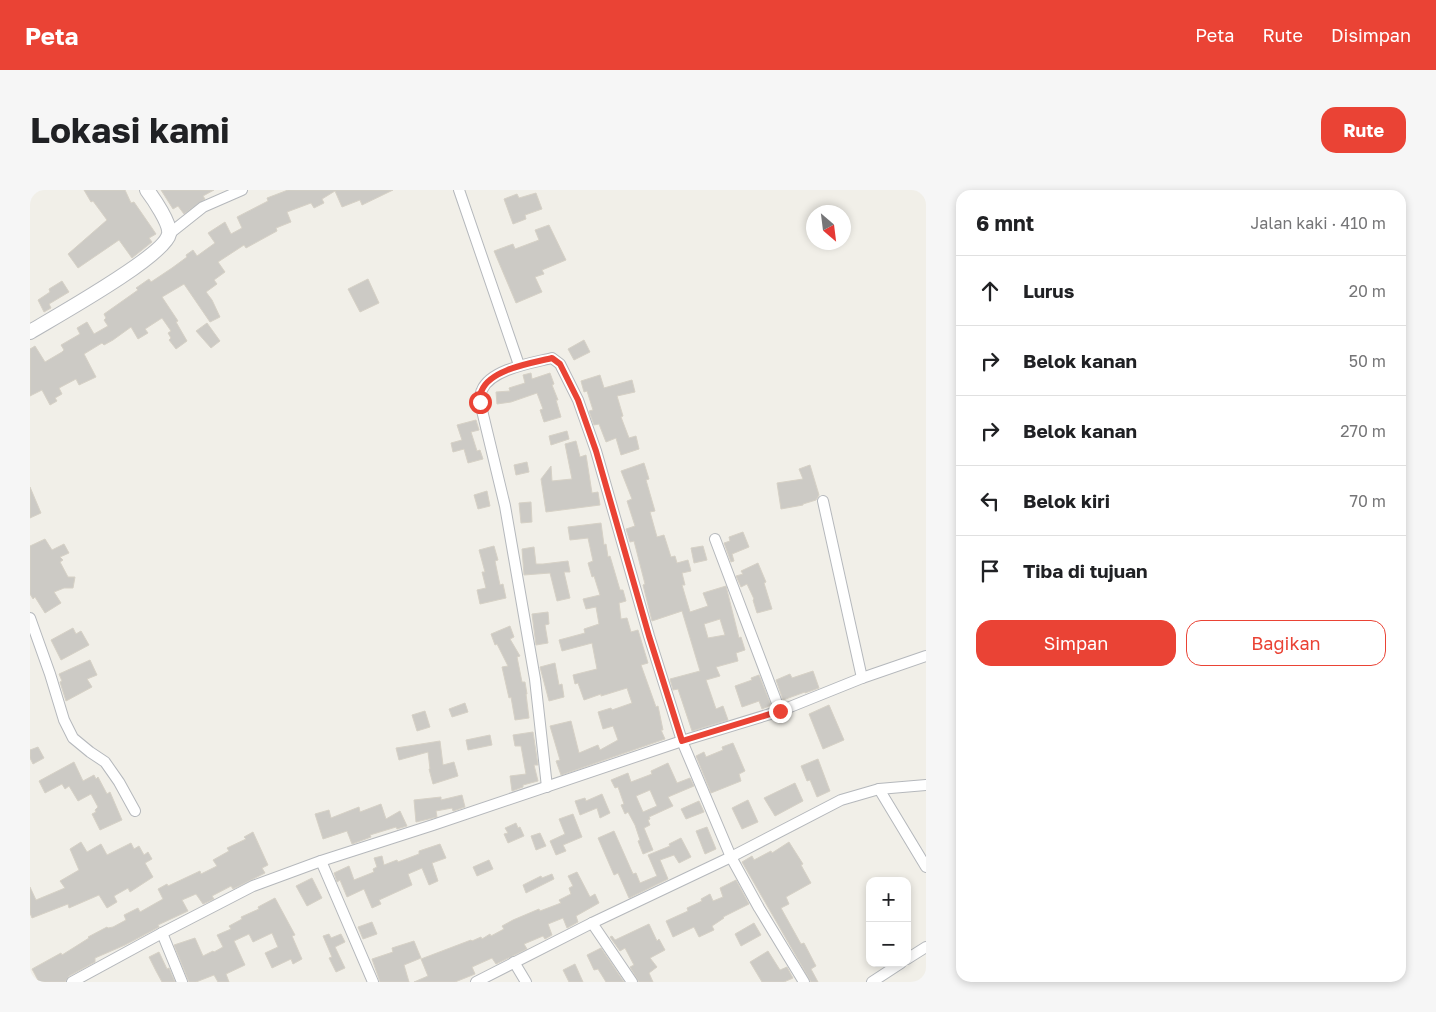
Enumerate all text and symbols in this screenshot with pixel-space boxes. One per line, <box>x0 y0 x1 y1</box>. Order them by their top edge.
text: Peta <box>25 21 78 50</box>
text: Peta <box>1195 24 1235 46</box>
text: Rute <box>1263 24 1303 46</box>
text: Disimpan <box>1331 24 1411 46</box>
button: Rute <box>1321 107 1406 153</box>
text: Lokasi kami <box>30 109 230 151</box>
north arrow <box>806 205 851 250</box>
text: 6 mnt <box>976 210 1034 236</box>
text: Jalan kaki · 410 m <box>1250 213 1386 233</box>
icon: ahead <box>976 277 1004 305</box>
text: Lurus <box>1023 279 1074 302</box>
text: 20 m <box>1349 281 1386 301</box>
icon: right <box>976 347 1004 375</box>
text: Belok kanan <box>1023 349 1137 372</box>
text: 50 m <box>1349 351 1386 371</box>
route start <box>469 391 492 414</box>
icon: right <box>976 417 1004 445</box>
text: Belok kanan <box>1023 419 1137 442</box>
text: 270 m <box>1340 421 1386 441</box>
icon: left <box>976 487 1004 515</box>
text: Belok kiri <box>1023 489 1110 512</box>
text: 70 m <box>1349 491 1386 511</box>
icon: arrive <box>976 557 1004 585</box>
text: Tiba di tujuan <box>1023 559 1148 582</box>
button: Simpan <box>976 620 1176 666</box>
button: Bagikan <box>1186 620 1386 666</box>
route end <box>769 700 792 723</box>
map controls <box>866 877 911 967</box>
button: + <box>866 877 911 922</box>
button: − <box>866 922 911 967</box>

